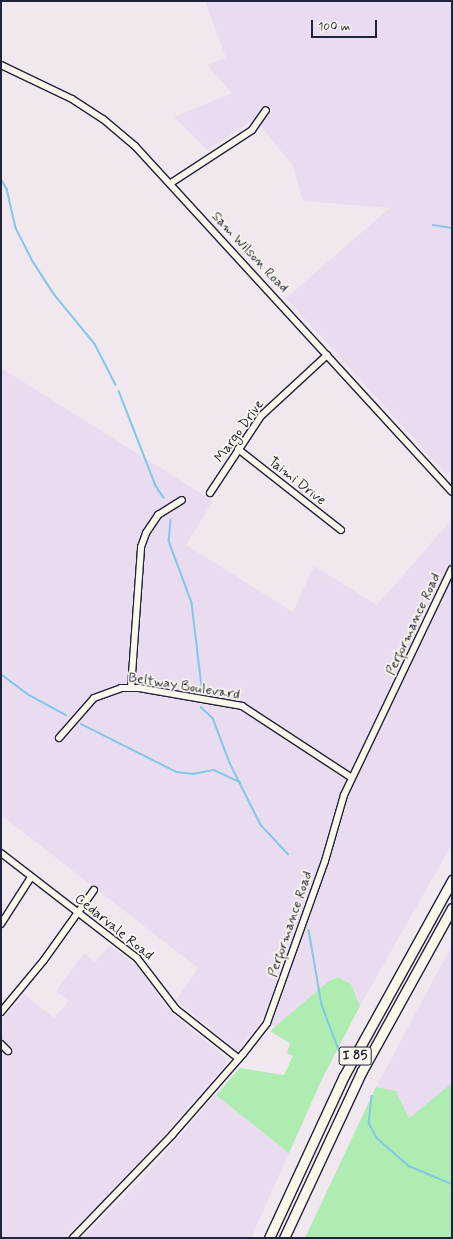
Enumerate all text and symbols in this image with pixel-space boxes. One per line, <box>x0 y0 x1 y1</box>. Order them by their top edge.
scale bar <box>313 12 379 38</box>
text: 100 m <box>318 19 350 35</box>
street label: Sam Wilson Road <box>209 209 291 295</box>
street label: Margo Drive <box>211 397 267 465</box>
street label: Taimi Drive <box>265 454 329 508</box>
street label: Performance Road <box>382 570 444 678</box>
street label: Beltway Boulevard <box>129 669 239 703</box>
street label: Performance Road <box>264 869 316 979</box>
street label: Cedarvale Road <box>72 891 156 963</box>
road number: I 85 <box>338 1045 372 1067</box>

